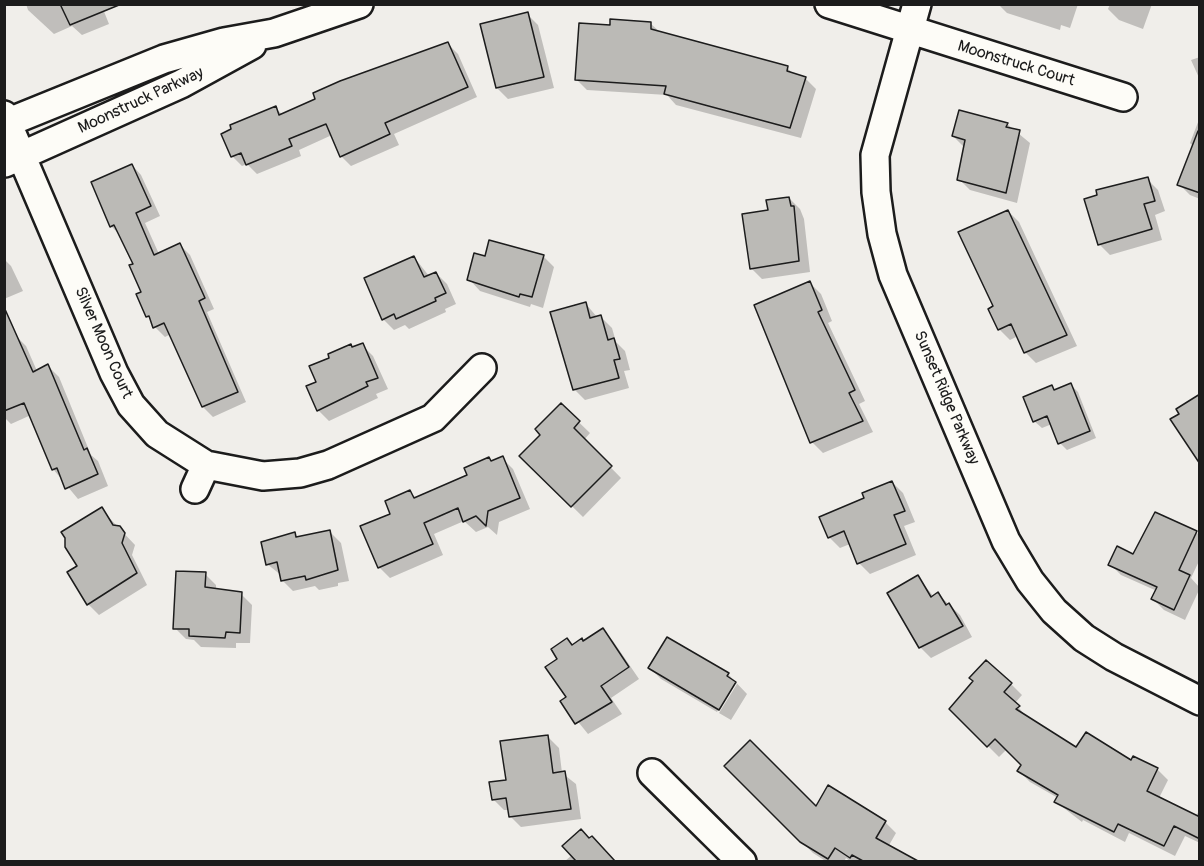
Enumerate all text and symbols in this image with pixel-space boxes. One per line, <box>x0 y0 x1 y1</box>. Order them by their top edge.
street label: Moonstruck Court <box>955 37 1077 91</box>
street label: Moonstruck Parkway <box>75 64 207 138</box>
street label: Silver Moon Court <box>70 284 136 402</box>
street label: Sunset Ridge Parkway <box>909 328 983 468</box>

